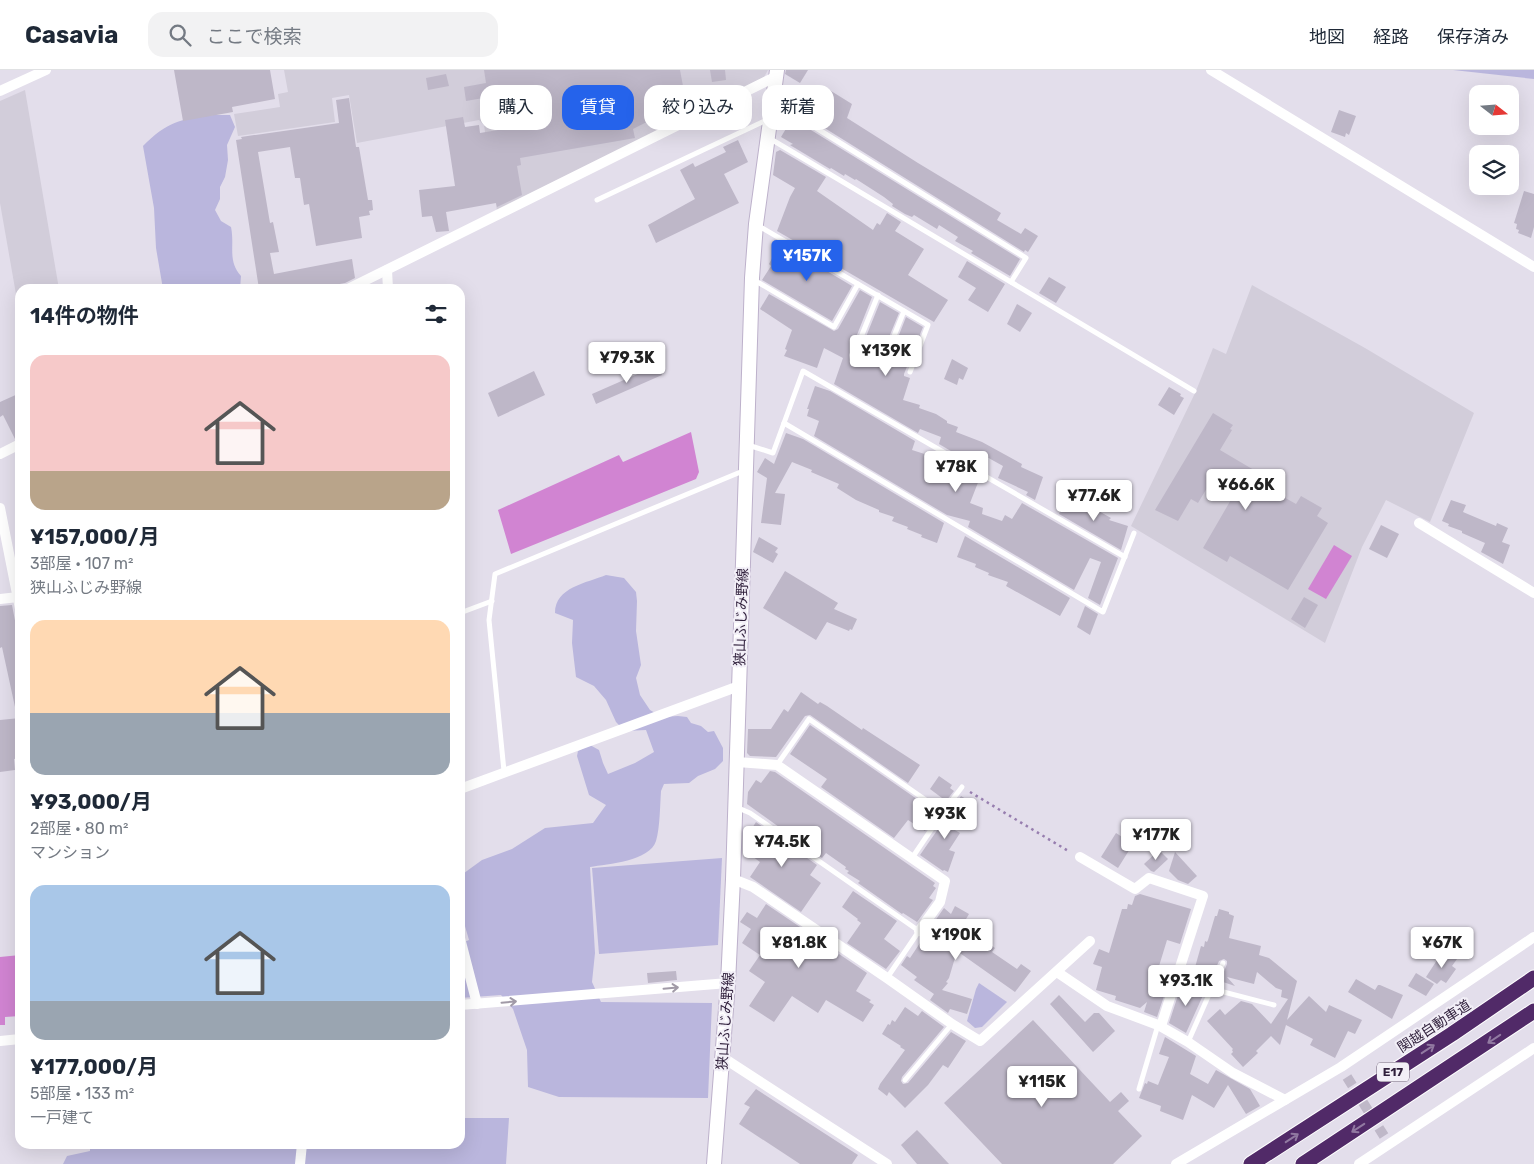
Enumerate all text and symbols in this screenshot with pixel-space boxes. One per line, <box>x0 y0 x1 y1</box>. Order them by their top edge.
search box <box>148 12 498 57</box>
text: Casavia <box>25 21 118 49</box>
icon: search <box>166 21 194 49</box>
text: ここで検索 <box>206 25 301 48</box>
text: 地図 <box>1309 26 1345 48</box>
text: 経路 <box>1373 26 1409 48</box>
text: 保存済み <box>1437 26 1509 48</box>
chip: 購入 <box>480 85 552 130</box>
chip: 賃貸 <box>562 85 634 130</box>
chip: 絞り込み <box>644 85 752 130</box>
chip: 新着 <box>762 85 834 130</box>
north arrow <box>1469 85 1519 135</box>
map controls <box>1469 85 1519 195</box>
button: layers <box>1469 145 1519 195</box>
pin: ¥157K <box>772 240 842 282</box>
text: ¥157K <box>782 246 832 265</box>
icon: filters <box>422 300 450 328</box>
text: 14件の物件 <box>30 303 139 328</box>
pin: ¥139K <box>851 334 921 377</box>
text: ¥139K <box>861 341 911 360</box>
pin: ¥79.3K <box>586 342 668 384</box>
text: ¥79.3K <box>599 348 655 367</box>
icon: home <box>195 388 285 478</box>
pin: ¥78K <box>926 450 986 493</box>
text: ¥78K <box>935 457 977 476</box>
pin: ¥66.6K <box>1205 468 1287 511</box>
text: ¥66.6K <box>1217 475 1275 494</box>
pin: ¥77.6K <box>1053 480 1135 522</box>
text: ¥77.6K <box>1067 486 1121 505</box>
text: ¥157,000/月 <box>30 524 160 549</box>
text: 3部屋 · 107 m² <box>30 554 134 573</box>
street label: 狭山ふじみ野線 <box>731 568 752 666</box>
text: 狭山ふじみ野線 <box>30 578 142 597</box>
icon: home <box>195 653 285 743</box>
text: ¥93,000/月 <box>30 789 152 814</box>
pin: ¥93K <box>915 798 975 840</box>
text: ¥93K <box>924 804 966 823</box>
pin: ¥177K <box>1121 818 1191 861</box>
text: 2部屋 · 80 m² <box>30 819 128 838</box>
text: ¥177K <box>1132 825 1180 844</box>
pin: ¥74.5K <box>741 826 823 868</box>
text: ¥74.5K <box>754 832 810 851</box>
text: マンション <box>30 843 110 862</box>
icon: home <box>195 918 285 1008</box>
pin: ¥190K <box>921 918 991 961</box>
text: ¥190K <box>931 925 981 944</box>
pin: ¥81.8K <box>758 926 840 969</box>
pin: ¥67K <box>1412 926 1472 969</box>
text: ¥81.8K <box>771 933 827 952</box>
text: ¥67K <box>1422 933 1462 952</box>
pin: ¥93.1K <box>1145 964 1227 1007</box>
text: ¥93.1K <box>1159 971 1213 990</box>
street label: 狭山ふじみ野線 <box>714 972 737 1071</box>
one-way arrow <box>662 983 678 992</box>
street label: 関越自動車道 <box>1394 996 1474 1056</box>
one-way arrow <box>500 997 516 1006</box>
one-way arrow <box>1487 1034 1501 1044</box>
one-way arrow <box>1421 1044 1435 1054</box>
text: ¥177,000/月 <box>30 1054 158 1079</box>
road number: E17 <box>1377 1062 1409 1082</box>
pin: ¥115K <box>1007 1066 1077 1108</box>
text: ¥115K <box>1018 1072 1066 1091</box>
text: 5部屋 · 133 m² <box>30 1084 134 1103</box>
text: 一戸建て <box>30 1108 94 1127</box>
one-way arrow <box>1351 1123 1365 1133</box>
one-way arrow <box>1285 1132 1299 1143</box>

